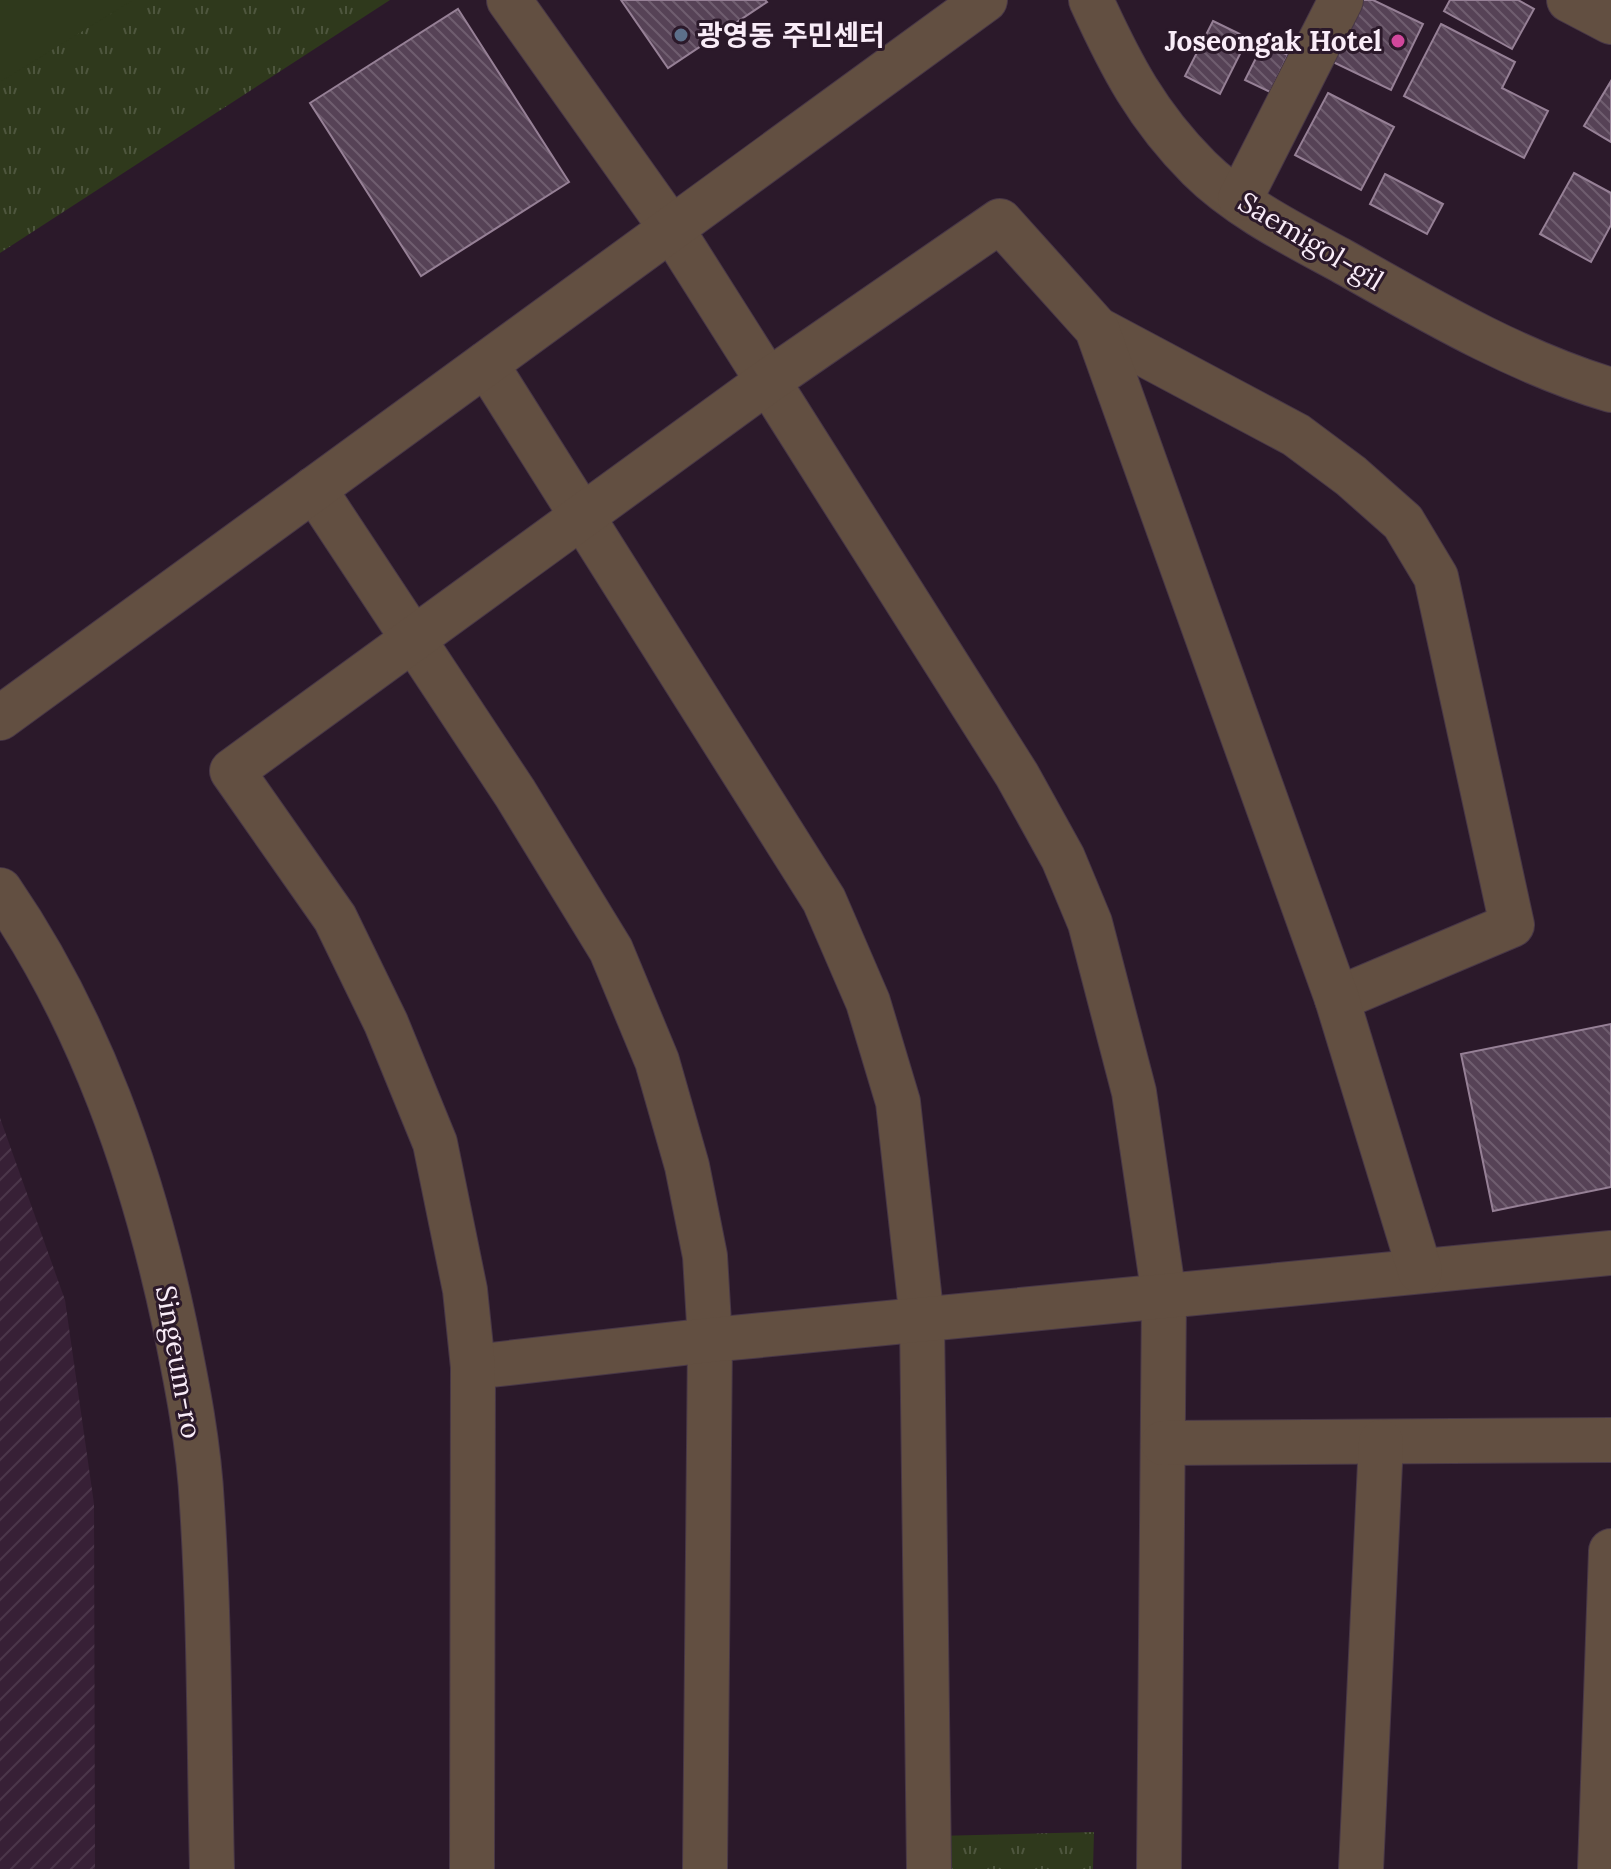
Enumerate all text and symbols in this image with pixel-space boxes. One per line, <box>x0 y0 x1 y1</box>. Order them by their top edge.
place label: 광영동 주민센터 <box>697 17 885 53</box>
place label: Joseongak Hotel <box>1165 23 1382 59</box>
marker: 광영동 주민센터 <box>672 26 690 44</box>
marker: Joseongak Hotel <box>1389 32 1407 50</box>
street label: Saemigol-gil <box>1232 184 1390 298</box>
street label: Singeum-ro <box>148 1283 210 1441</box>

